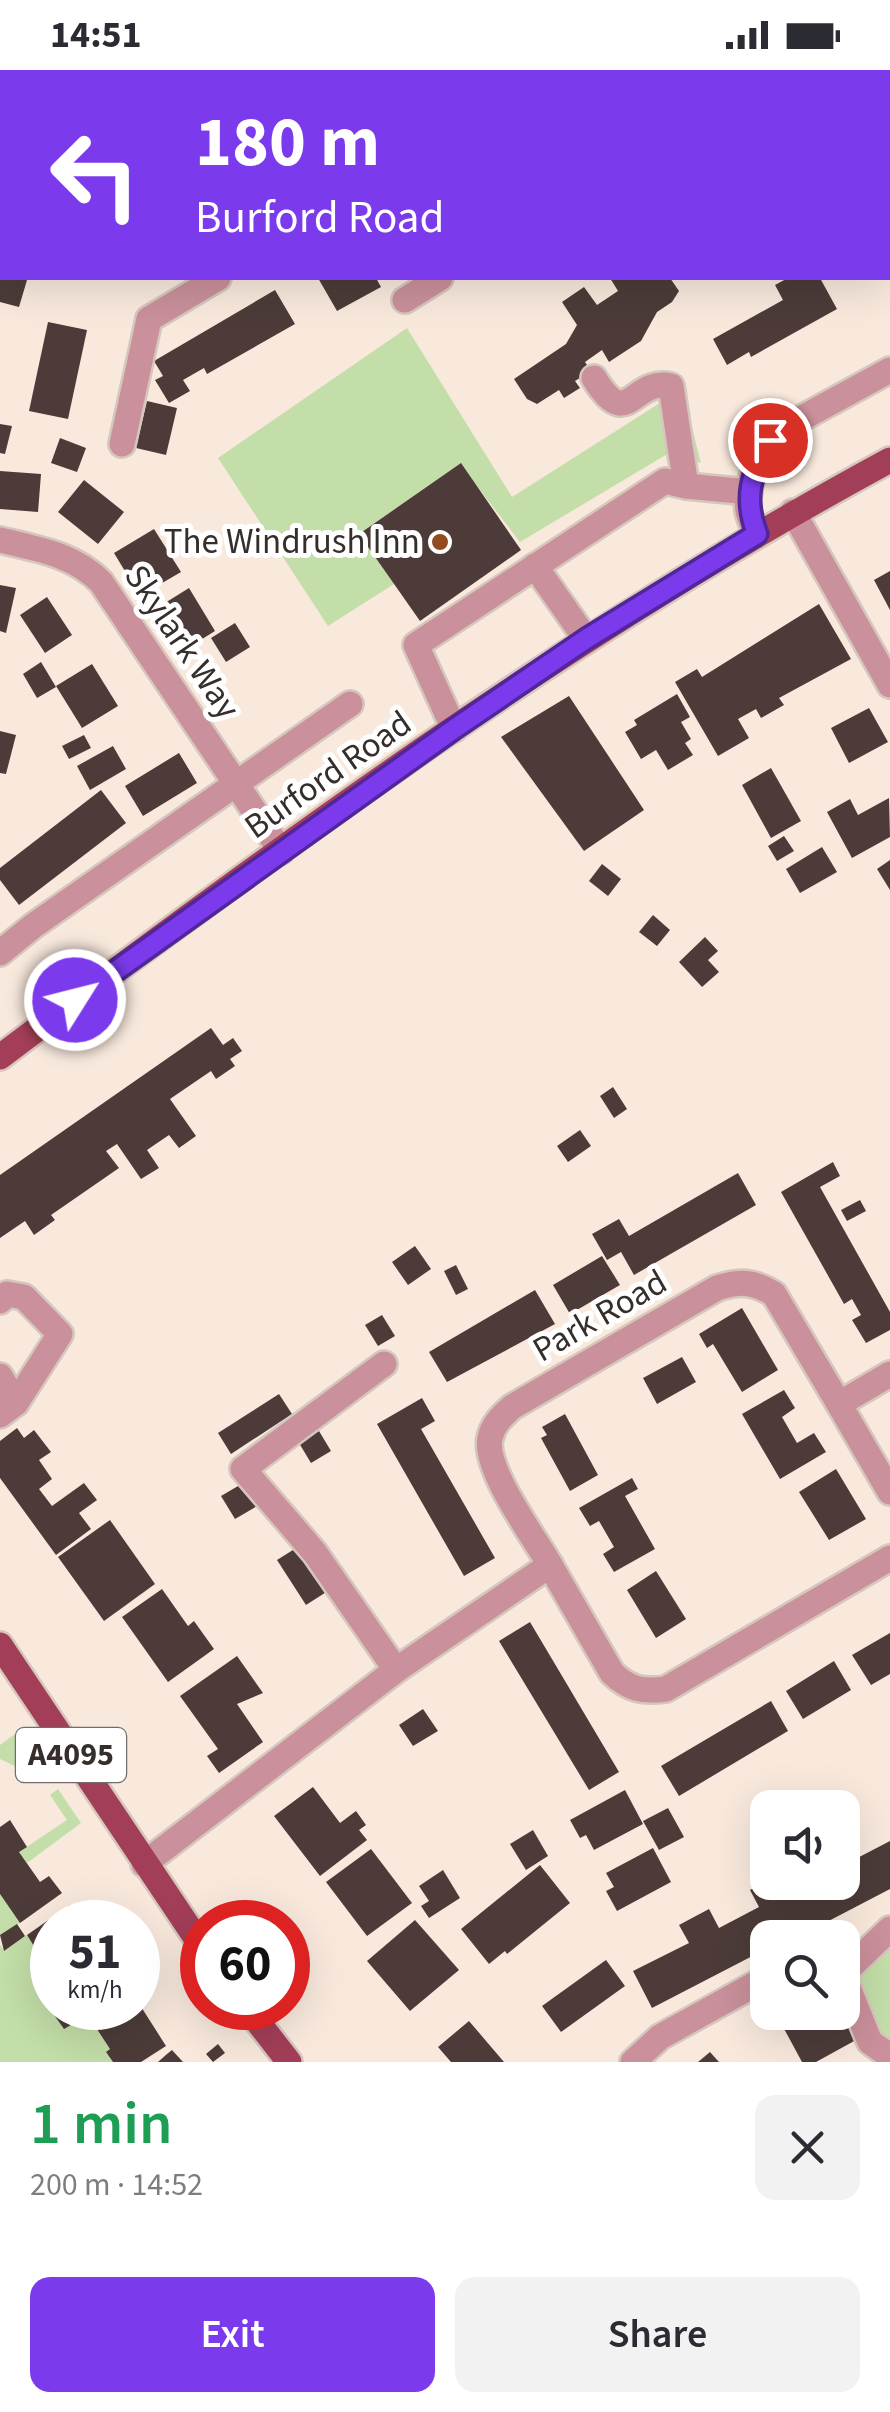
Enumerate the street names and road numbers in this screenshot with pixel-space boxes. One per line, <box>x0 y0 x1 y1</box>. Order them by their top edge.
street label: Skylark Way <box>112 555 252 729</box>
street label: Burford Road <box>234 699 422 851</box>
street label: Park Road <box>524 1257 676 1375</box>
road number: A4095 <box>16 1728 126 1782</box>

